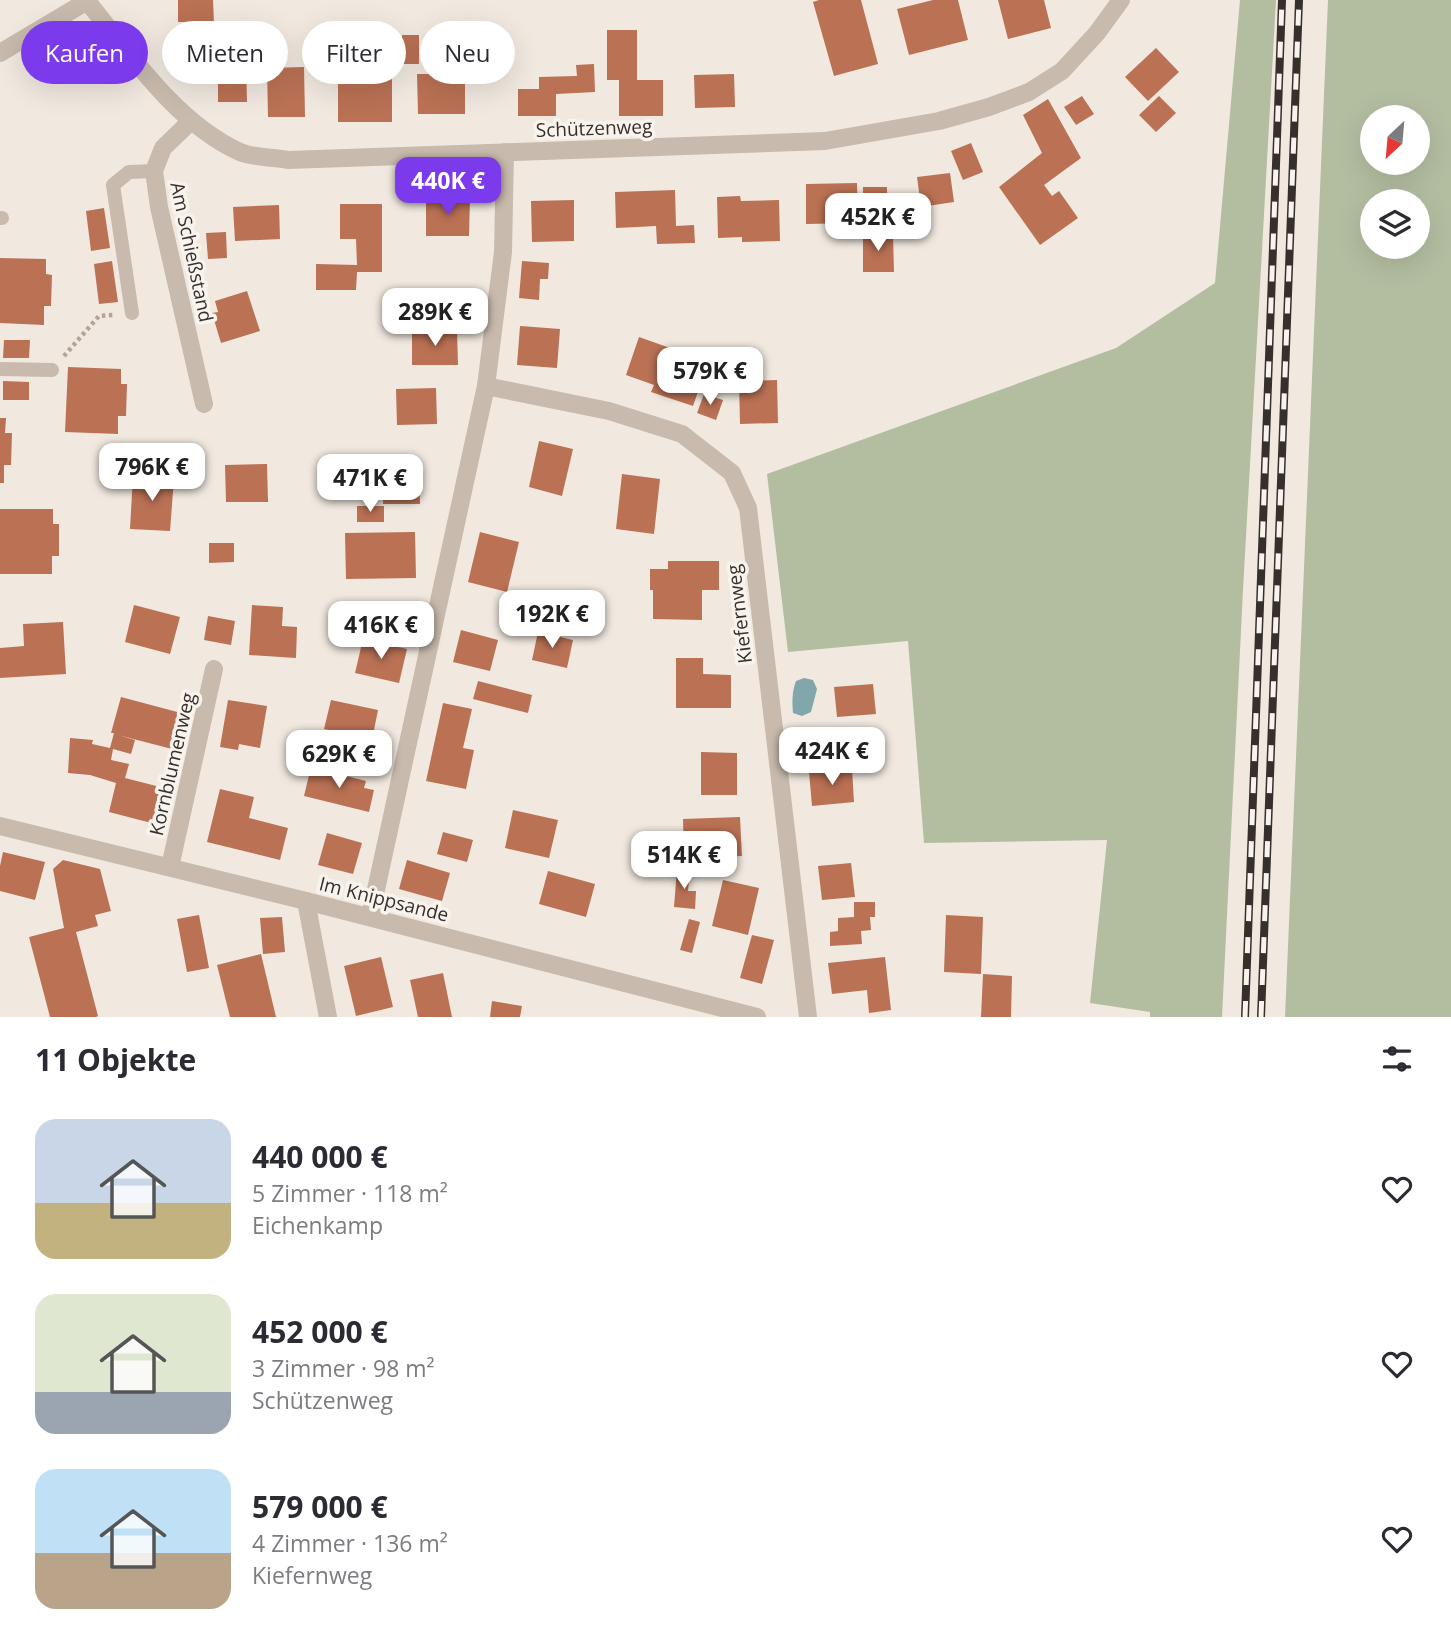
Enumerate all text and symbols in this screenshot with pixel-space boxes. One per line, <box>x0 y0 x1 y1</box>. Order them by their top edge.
chip: Kaufen <box>21 21 148 84</box>
chip: Mieten <box>162 21 288 84</box>
chip: Filter <box>302 21 406 84</box>
chip: Neu <box>420 21 515 84</box>
north arrow <box>1360 105 1430 175</box>
map controls <box>1360 105 1430 259</box>
street label: Schützenweg <box>535 113 653 143</box>
pin: 440K € <box>391 158 505 217</box>
text: 440K € <box>411 164 485 196</box>
street label: Am Schießstand <box>164 180 220 324</box>
button: layers <box>1360 189 1430 259</box>
pin: 452K € <box>821 194 935 253</box>
text: 452K € <box>841 200 915 232</box>
pin: 289K € <box>378 288 492 348</box>
text: 289K € <box>398 295 472 327</box>
pin: 579K € <box>653 348 767 407</box>
text: 579K € <box>673 354 747 386</box>
pin: 796K € <box>95 444 209 503</box>
text: 796K € <box>115 450 189 482</box>
pin: 471K € <box>313 454 427 514</box>
text: 471K € <box>333 461 407 493</box>
street label: Kiefernweg <box>720 563 758 665</box>
pin: 192K € <box>495 590 609 650</box>
text: 192K € <box>515 597 589 629</box>
pin: 416K € <box>324 602 438 661</box>
text: 416K € <box>344 608 418 640</box>
street label: Kornblumenweg <box>143 690 201 838</box>
pin: 424K € <box>775 728 889 787</box>
pin: 629K € <box>282 730 396 790</box>
text: 424K € <box>795 734 869 766</box>
text: 629K € <box>302 737 376 769</box>
pin: 514K € <box>627 832 741 891</box>
text: 514K € <box>647 838 721 870</box>
street label: Im Knippsande <box>316 870 452 928</box>
text: 11 Objekte <box>35 1039 196 1080</box>
icon: filters <box>1378 1040 1416 1078</box>
text: 440 000 € <box>252 1136 388 1177</box>
icon: home <box>91 1147 175 1231</box>
icon: heart <box>1378 1170 1416 1208</box>
text: 5 Zimmer · 118 m² <box>252 1177 448 1209</box>
text: Eichenkamp <box>252 1209 383 1241</box>
text: 452 000 € <box>252 1311 388 1352</box>
icon: home <box>91 1322 175 1406</box>
icon: heart <box>1378 1345 1416 1383</box>
text: 3 Zimmer · 98 m² <box>252 1352 435 1384</box>
text: Schützenweg <box>252 1384 393 1416</box>
text: 579 000 € <box>252 1486 388 1527</box>
icon: home <box>91 1497 175 1581</box>
icon: heart <box>1378 1520 1416 1558</box>
text: 4 Zimmer · 136 m² <box>252 1527 448 1559</box>
text: Kiefernweg <box>252 1559 372 1591</box>

